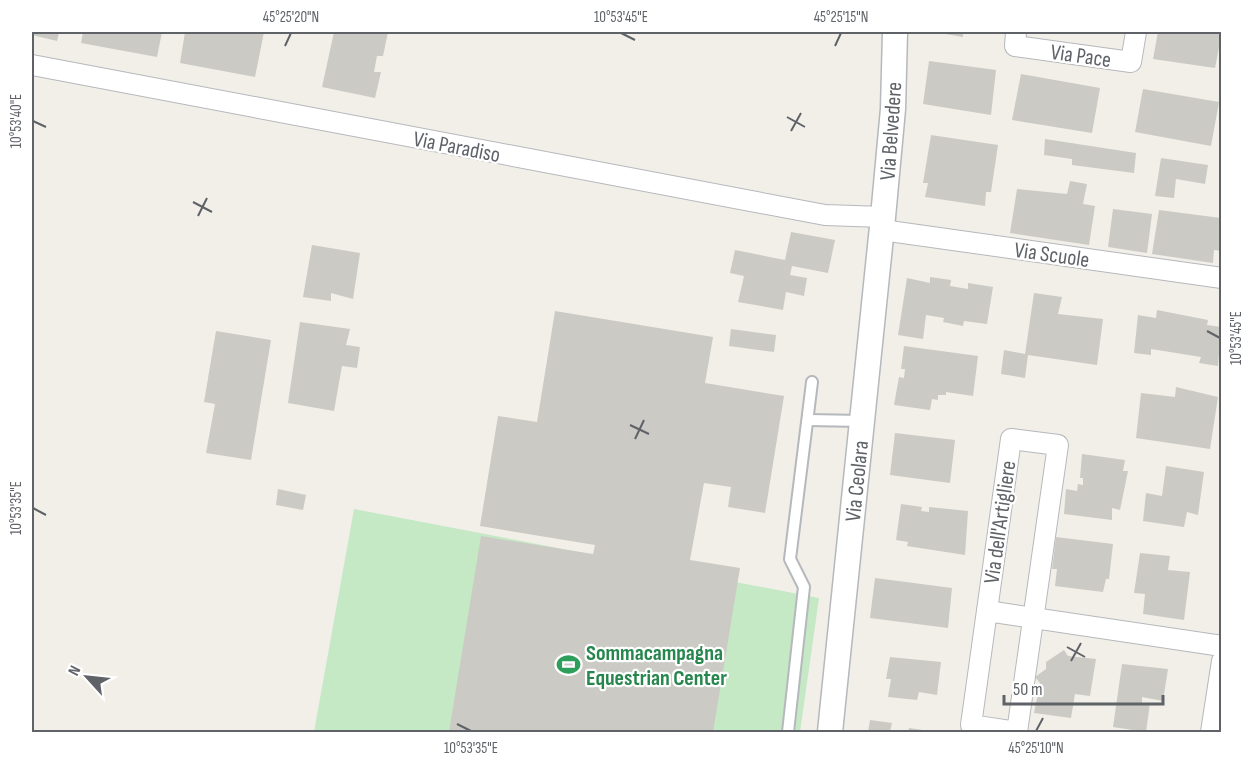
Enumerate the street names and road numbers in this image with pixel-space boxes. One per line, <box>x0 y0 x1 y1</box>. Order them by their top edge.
street label: Via Pace <box>1049 39 1113 74</box>
street label: Via Belvedere <box>875 81 908 181</box>
street label: Via Paradiso <box>411 126 503 169</box>
street label: Via Scuole <box>1013 237 1091 274</box>
street label: Via Ceolara <box>840 439 875 523</box>
street label: Via dell'Artigliere <box>978 459 1022 585</box>

